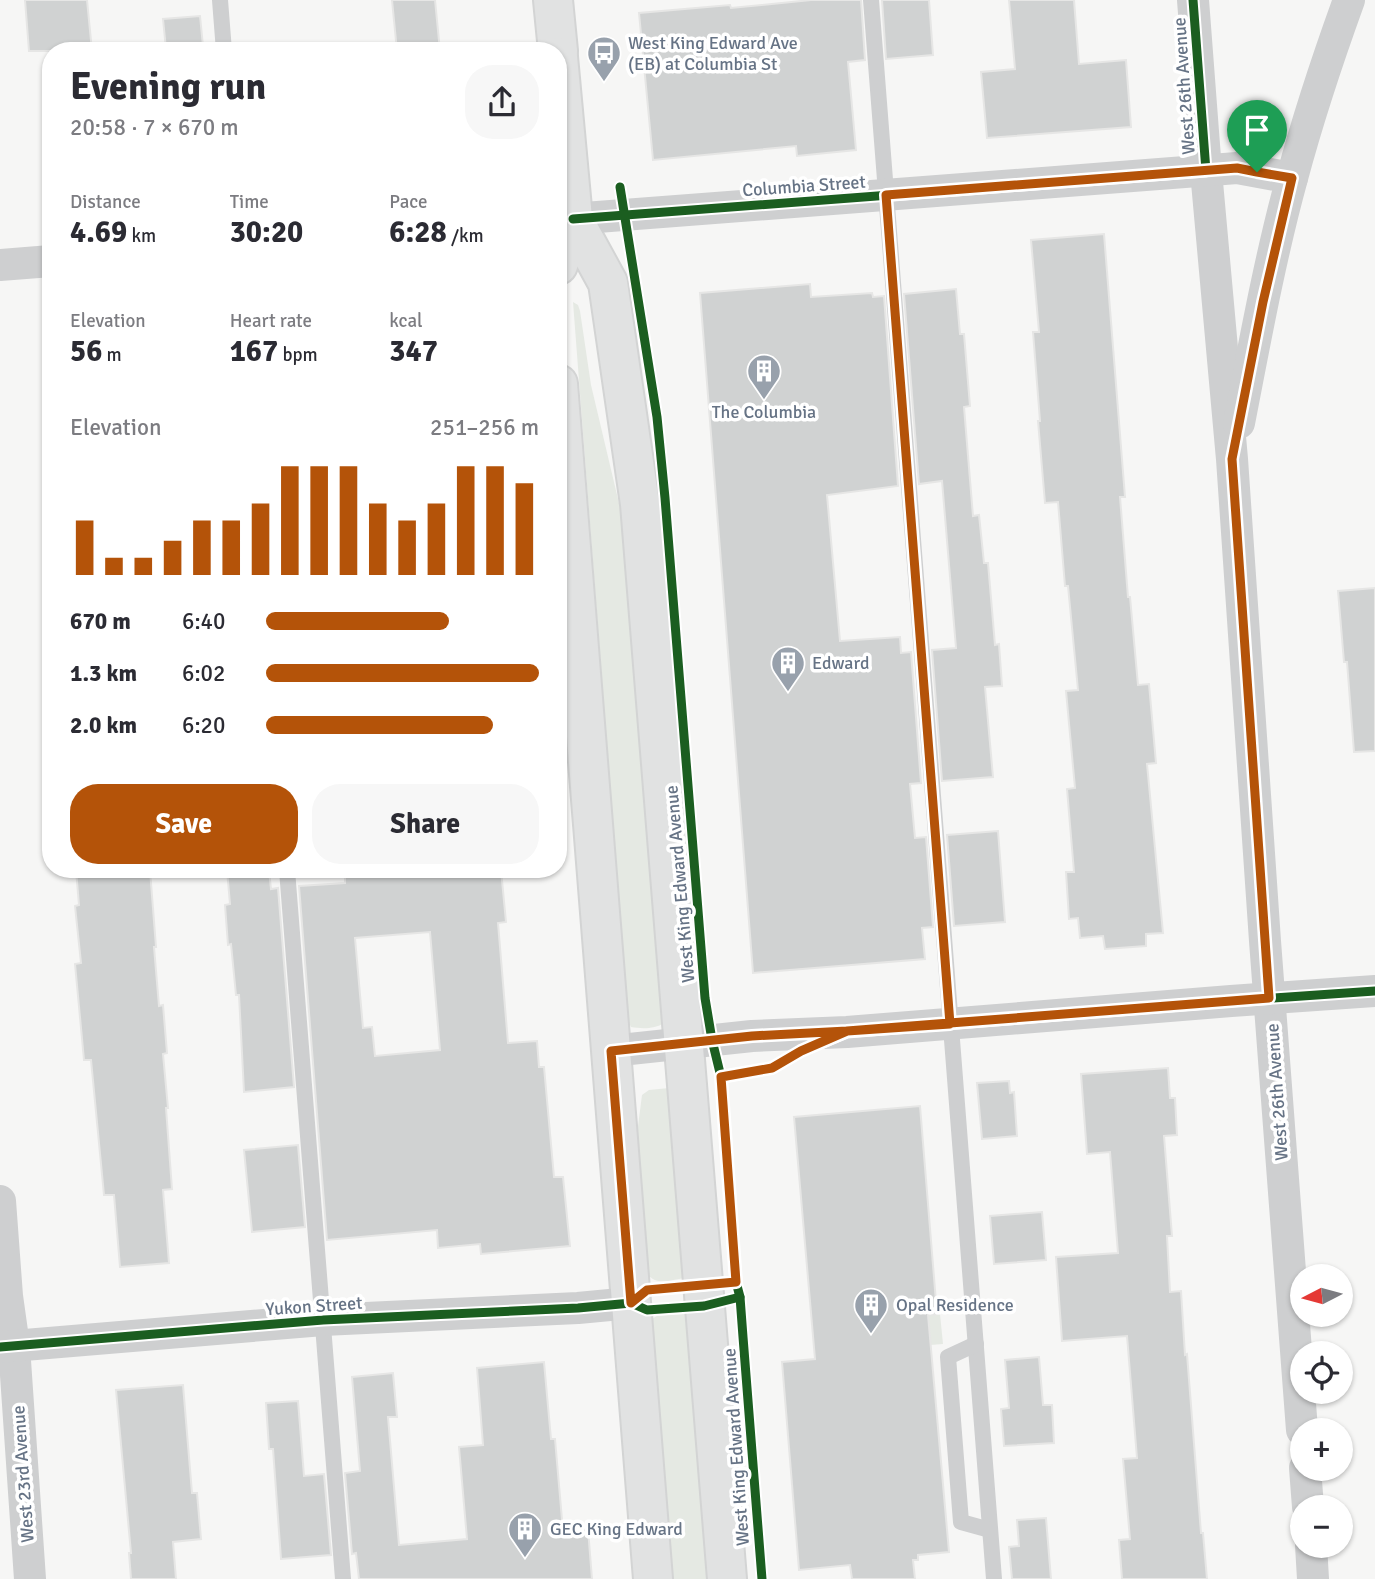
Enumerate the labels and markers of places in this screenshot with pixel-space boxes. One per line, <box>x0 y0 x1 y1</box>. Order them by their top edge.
place label: West King Edward Ave (EB) at Columbia St <box>628 32 798 75</box>
bus stop icon: West King Edward Ave (EB) at Columbia St <box>585 34 623 83</box>
pin <box>1227 100 1287 172</box>
building icon: The Columbia <box>745 352 783 401</box>
place label: The Columbia <box>712 401 816 423</box>
building icon: Edward <box>769 644 807 693</box>
place label: Edward <box>812 652 869 674</box>
building icon: Opal Residence <box>852 1286 890 1335</box>
place label: Opal Residence <box>896 1294 1014 1316</box>
building icon: GEC King Edward <box>506 1510 544 1559</box>
place label: GEC King Edward <box>550 1518 683 1540</box>

